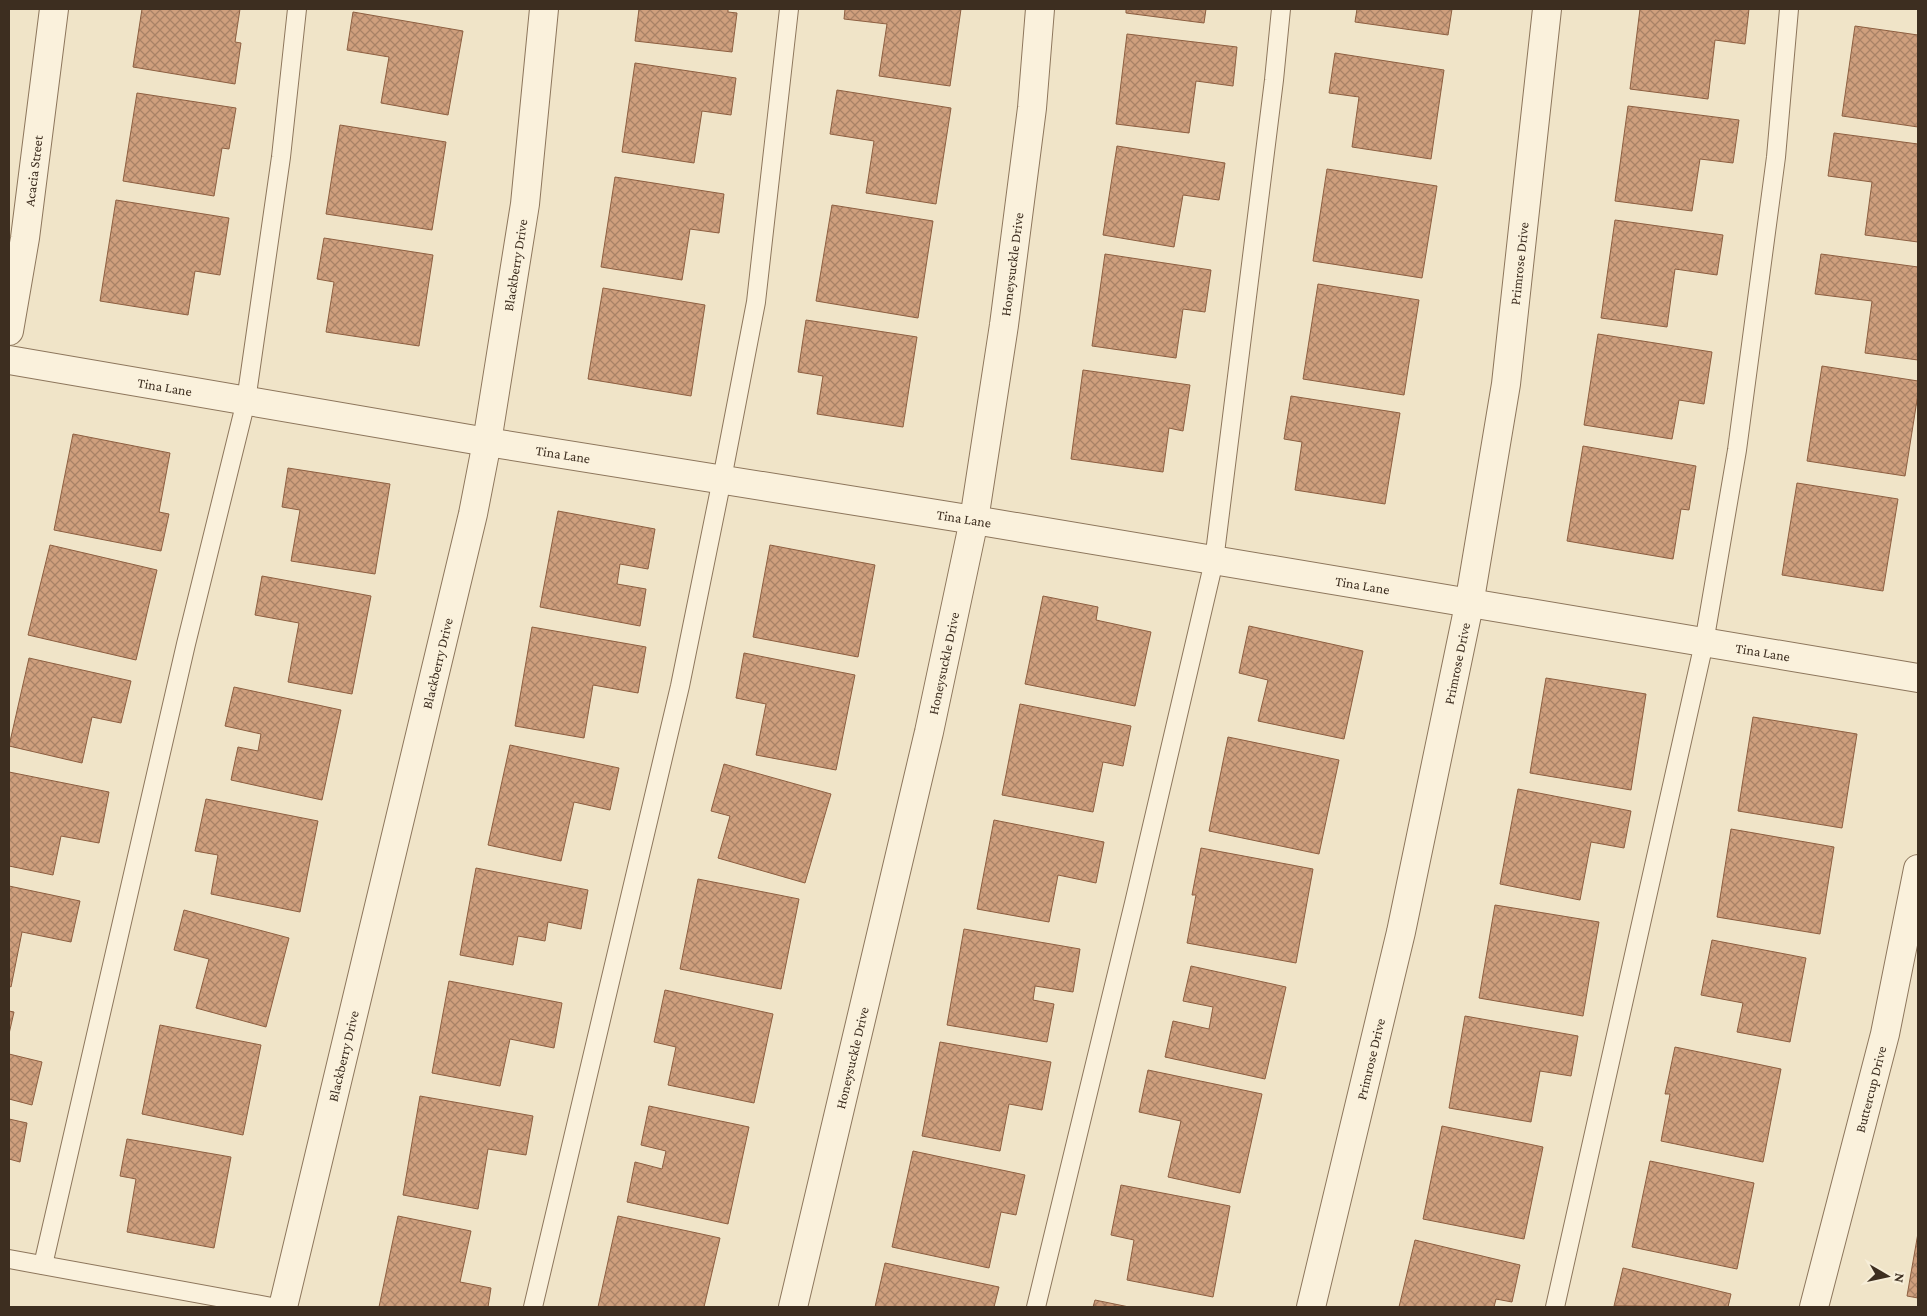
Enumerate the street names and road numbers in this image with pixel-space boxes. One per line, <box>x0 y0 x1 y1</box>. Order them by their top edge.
street label: Acacia Street <box>21 134 46 207</box>
street label: Honeysuckle Drive <box>997 212 1026 317</box>
street label: Blackberry Drive <box>500 218 530 312</box>
street label: Primrose Drive <box>1507 221 1532 306</box>
street label: Tina Lane <box>136 374 193 399</box>
street label: Tina Lane <box>535 442 592 466</box>
street label: Tina Lane <box>935 506 992 531</box>
street label: Tina Lane <box>1334 573 1391 597</box>
street label: Honeysuckle Drive <box>925 611 962 716</box>
street label: Blackberry Drive <box>419 616 456 710</box>
street label: Primrose Drive <box>1441 621 1473 706</box>
street label: Tina Lane <box>1734 640 1791 664</box>
street label: Honeysuckle Drive <box>832 1005 872 1111</box>
street label: Blackberry Drive <box>324 1009 362 1103</box>
street label: Primrose Drive <box>1353 1017 1388 1101</box>
street label: Buttercup Drive <box>1852 1044 1890 1134</box>

